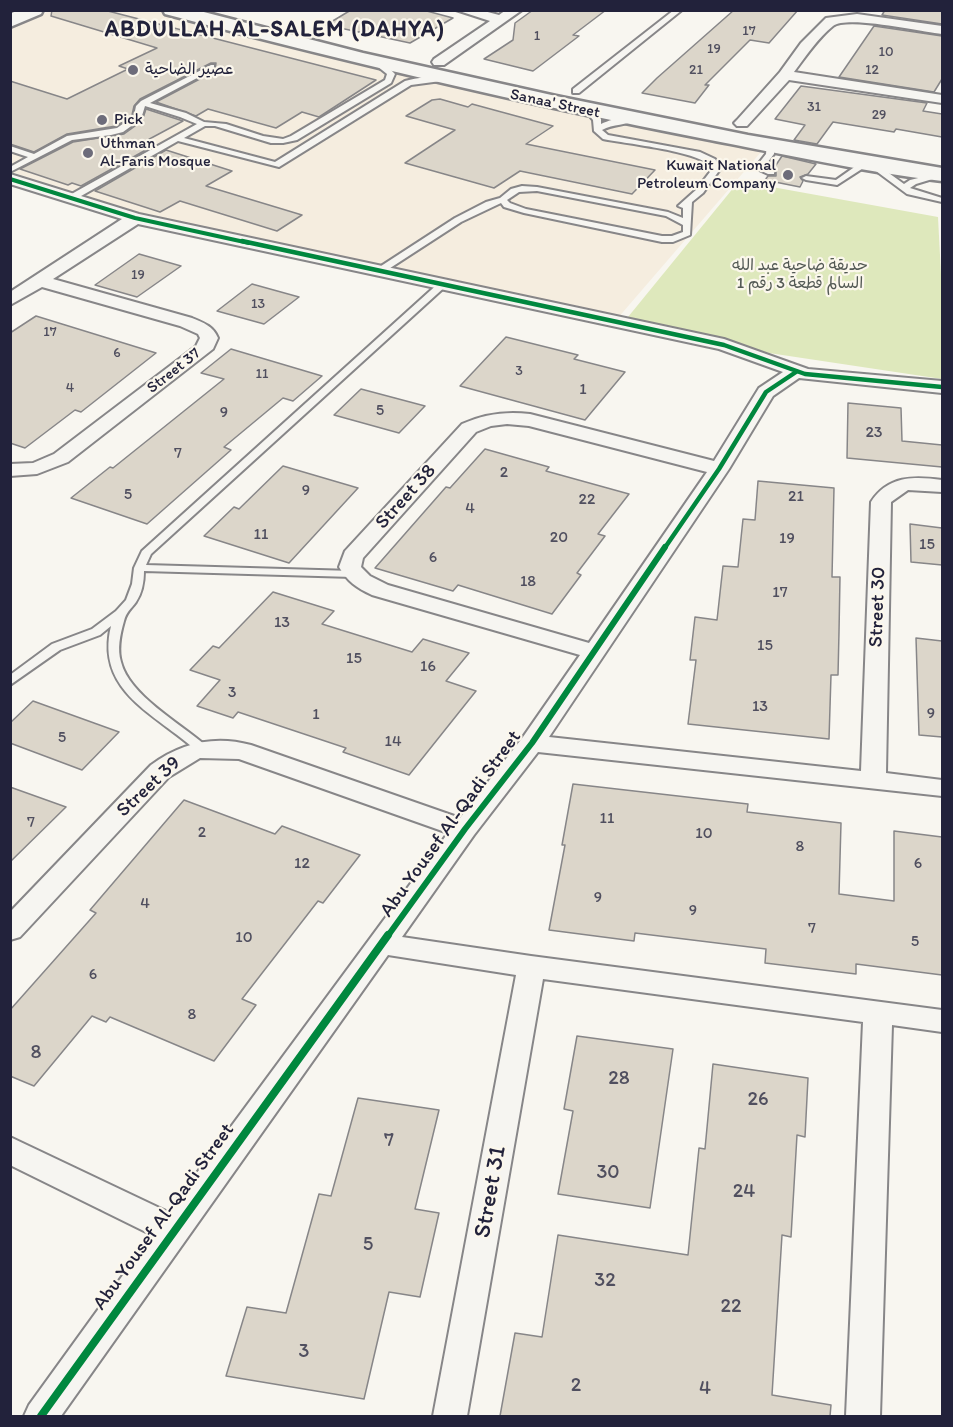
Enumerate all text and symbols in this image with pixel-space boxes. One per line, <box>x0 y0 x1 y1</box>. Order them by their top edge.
district label: ABDULLAH AL-SALEM (DAHYA) <box>104 17 446 43</box>
house number: 17 <box>742 23 756 39</box>
house number: 1 <box>534 28 540 44</box>
house number: 19 <box>707 41 721 57</box>
house number: 10 <box>878 44 894 60</box>
place label: عصير الضاحية <box>145 60 233 80</box>
house number: 21 <box>689 62 703 78</box>
house number: 12 <box>865 62 879 78</box>
marker: عصير الضاحية <box>126 63 140 77</box>
street label: Sanaa' Street <box>508 85 602 123</box>
house number: 31 <box>807 99 821 115</box>
house number: 29 <box>872 107 886 123</box>
place label: Pick <box>114 110 143 130</box>
marker: Pick <box>95 113 109 127</box>
place label: Uthman Al-Faris Mosque <box>100 134 211 172</box>
marker: Uthman Al-Faris Mosque <box>81 146 95 160</box>
place label: Kuwait National Petroleum Company <box>637 156 776 194</box>
marker: Kuwait National Petroleum Company <box>781 168 795 182</box>
park label: حديقة ضاحية عبد الله السالم قطعة 3 رقم 1 <box>732 256 868 294</box>
house number: 19 <box>131 267 145 283</box>
house number: 13 <box>251 296 265 312</box>
house number: 17 <box>43 324 57 340</box>
street label: Street 37 <box>143 344 205 398</box>
house number: 6 <box>113 345 121 361</box>
house number: 3 <box>515 363 523 379</box>
house number: 11 <box>256 366 268 382</box>
house number: 4 <box>66 380 74 396</box>
house number: 1 <box>579 380 587 400</box>
house number: 5 <box>376 401 384 421</box>
house number: 9 <box>220 403 228 423</box>
house number: 23 <box>865 423 883 443</box>
house number: 7 <box>174 444 182 464</box>
street label: Street 38 <box>371 460 441 534</box>
house number: 2 <box>500 463 508 483</box>
house number: 9 <box>302 481 310 501</box>
house number: 5 <box>124 485 132 505</box>
house number: 21 <box>788 487 804 507</box>
house number: 22 <box>579 490 595 510</box>
house number: 4 <box>465 499 475 519</box>
house number: 11 <box>254 525 268 545</box>
house number: 20 <box>550 528 568 548</box>
house number: 19 <box>779 529 795 549</box>
house number: 15 <box>919 535 935 555</box>
house number: 6 <box>429 548 437 568</box>
street label: Street 30 <box>865 566 891 648</box>
house number: 18 <box>520 572 536 592</box>
house number: 17 <box>772 583 788 603</box>
house number: 13 <box>274 613 290 633</box>
house number: 15 <box>757 636 773 656</box>
house number: 15 <box>346 649 362 669</box>
house number: 16 <box>420 657 436 677</box>
house number: 3 <box>228 683 236 703</box>
house number: 13 <box>752 697 768 717</box>
house number: 9 <box>927 704 935 724</box>
house number: 1 <box>312 705 320 725</box>
street label: Abu Yousef Al-Qadi Street <box>375 726 527 922</box>
house number: 5 <box>58 728 66 748</box>
house number: 14 <box>384 732 402 752</box>
street label: Street 39 <box>112 751 186 823</box>
house number: 11 <box>600 809 614 829</box>
house number: 7 <box>27 813 35 833</box>
house number: 2 <box>198 823 206 843</box>
house number: 10 <box>695 824 713 844</box>
house number: 8 <box>796 837 804 857</box>
house number: 12 <box>294 854 310 874</box>
house number: 6 <box>914 854 922 874</box>
house number: 9 <box>594 888 602 908</box>
house number: 4 <box>140 894 150 914</box>
house number: 9 <box>689 901 697 921</box>
house number: 7 <box>808 919 816 939</box>
house number: 10 <box>235 928 253 948</box>
house number: 5 <box>911 932 919 952</box>
house number: 6 <box>89 965 97 985</box>
house number: 8 <box>188 1005 196 1025</box>
house number: 8 <box>31 1041 41 1065</box>
house number: 28 <box>608 1067 630 1091</box>
house number: 26 <box>747 1088 769 1112</box>
street label: Abu Yousef Al-Qadi Street <box>88 1119 240 1315</box>
house number: 7 <box>384 1129 394 1153</box>
street label: Street 31 <box>469 1144 513 1240</box>
house number: 30 <box>596 1161 620 1185</box>
house number: 24 <box>733 1180 755 1204</box>
house number: 5 <box>363 1233 373 1257</box>
house number: 32 <box>594 1269 616 1293</box>
house number: 22 <box>720 1295 742 1319</box>
house number: 3 <box>299 1340 309 1364</box>
house number: 2 <box>571 1374 581 1398</box>
house number: 4 <box>699 1377 711 1401</box>

